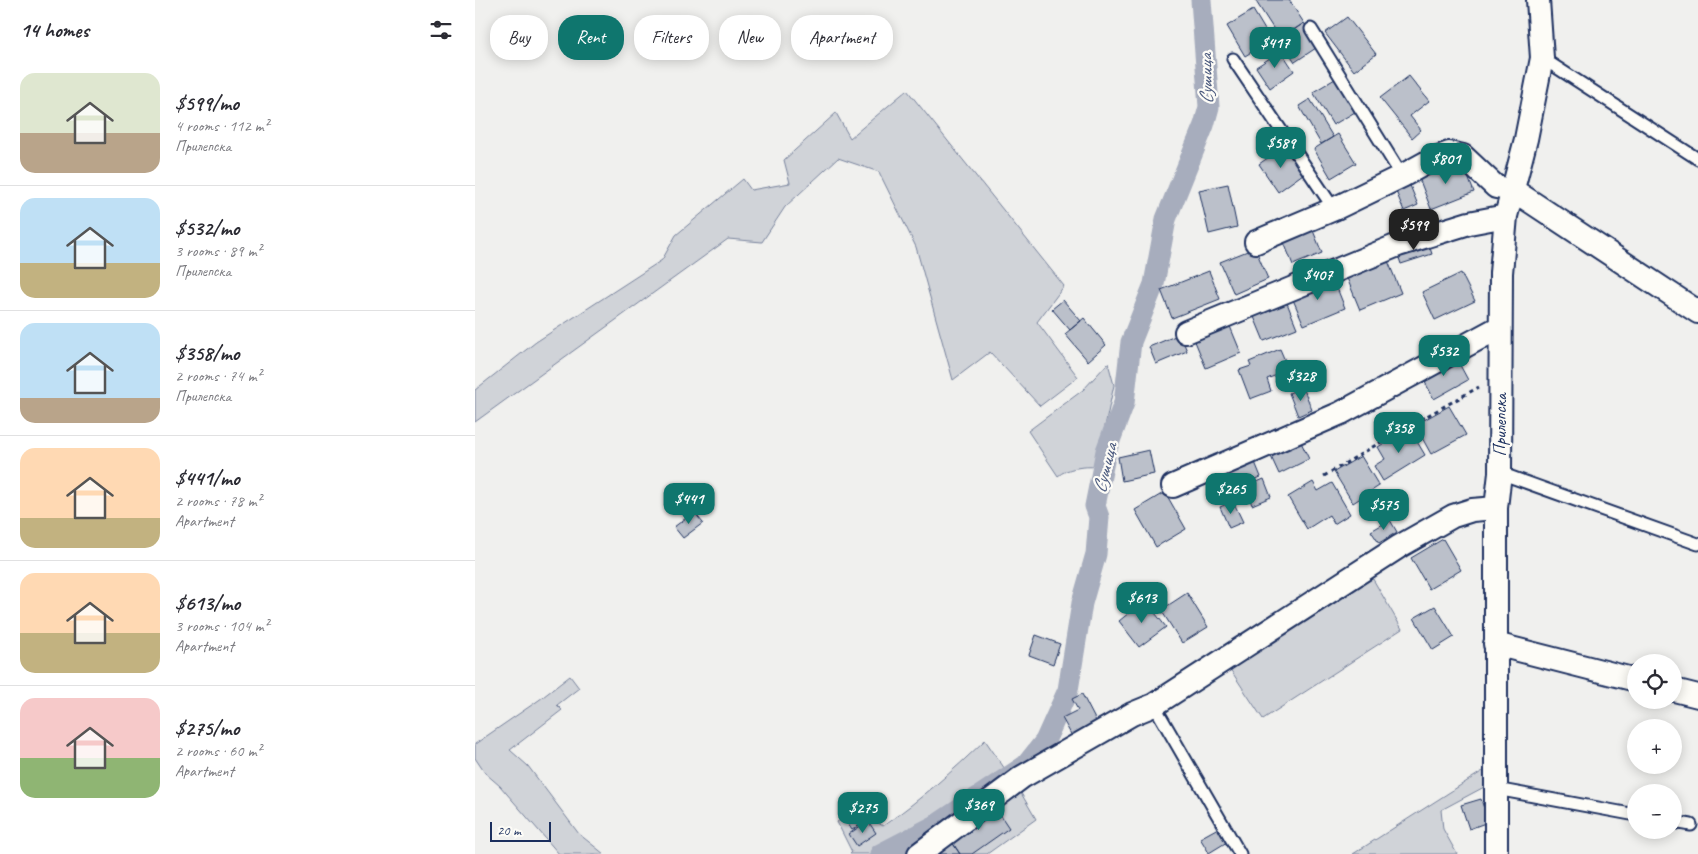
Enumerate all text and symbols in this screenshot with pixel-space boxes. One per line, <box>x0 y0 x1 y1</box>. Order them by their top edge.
chip: Buy <box>490 15 548 60</box>
chip: Rent <box>558 15 624 60</box>
chip: Filters <box>634 15 709 60</box>
chip: New <box>719 15 781 60</box>
chip: Apartment <box>791 15 893 60</box>
icon: filters <box>427 16 455 44</box>
text: 14 homes <box>20 17 89 43</box>
pin: $417 <box>1245 27 1305 69</box>
text: $417 <box>1261 33 1289 53</box>
water label: Сушица <box>1194 51 1218 104</box>
text: $599/mo <box>175 90 239 116</box>
icon: home <box>60 93 120 153</box>
text: 4 rooms · 112 m² <box>175 116 269 136</box>
pin: $589 <box>1251 126 1311 169</box>
text: $589 <box>1267 133 1295 153</box>
text: Прилепска <box>175 136 231 156</box>
pin: $801 <box>1416 142 1476 185</box>
text: $801 <box>1432 149 1460 169</box>
pin: $599 <box>1384 208 1444 251</box>
text: $532/mo <box>175 215 239 241</box>
text: $599 <box>1400 215 1428 235</box>
icon: home <box>60 218 120 278</box>
text: 3 rooms · 89 m² <box>175 241 261 261</box>
pin: $407 <box>1288 258 1348 301</box>
text: Прилепска <box>175 261 231 281</box>
text: $407 <box>1304 265 1332 285</box>
pin: $532 <box>1414 334 1474 377</box>
text: $358/mo <box>175 340 239 366</box>
text: $532 <box>1430 341 1458 361</box>
icon: home <box>60 343 120 403</box>
pin: $328 <box>1271 360 1331 402</box>
text: 2 rooms · 74 m² <box>175 366 261 386</box>
text: $328 <box>1287 366 1315 386</box>
text: Прилепска <box>175 386 231 406</box>
street label: Прилепска <box>1489 392 1511 456</box>
pin: $358 <box>1369 412 1429 454</box>
text: $358 <box>1385 418 1413 438</box>
water label: Сушица <box>1087 439 1123 496</box>
text: $441/mo <box>175 465 240 491</box>
icon: home <box>60 468 120 528</box>
pin: $265 <box>1201 472 1261 515</box>
text: $265 <box>1217 479 1245 499</box>
pin: $441 <box>659 482 719 525</box>
pin: $575 <box>1354 488 1414 531</box>
text: $441 <box>675 489 703 509</box>
text: 2 rooms · 78 m² <box>175 491 261 511</box>
text: $575 <box>1370 495 1398 515</box>
text: Apartment <box>175 511 234 531</box>
pin: $613 <box>1112 582 1172 624</box>
text: $613 <box>1127 588 1157 608</box>
text: $613/mo <box>175 590 240 616</box>
icon: home <box>60 593 120 653</box>
text: 3 rooms · 104 m² <box>175 616 269 636</box>
text: Apartment <box>175 636 234 656</box>
map controls <box>1627 654 1682 839</box>
button: locate <box>1627 654 1682 709</box>
text: $275/mo <box>175 715 239 741</box>
icon: home <box>60 718 120 778</box>
button: + <box>1627 719 1682 774</box>
text: 2 rooms · 60 m² <box>175 741 261 761</box>
text: Apartment <box>175 761 234 781</box>
button: − <box>1627 784 1682 839</box>
pin: $369 <box>949 788 1009 831</box>
pin: $275 <box>833 792 893 834</box>
text: $369 <box>965 795 993 815</box>
text: $275 <box>849 798 877 818</box>
scale bar <box>490 819 551 842</box>
text: 20 m <box>497 822 521 839</box>

